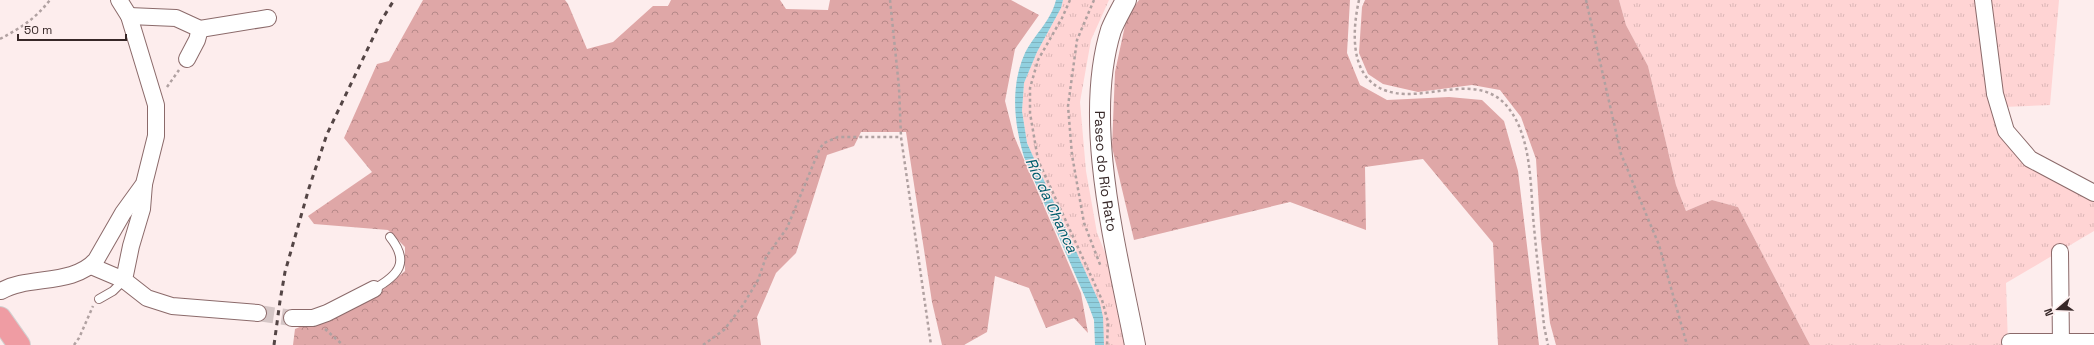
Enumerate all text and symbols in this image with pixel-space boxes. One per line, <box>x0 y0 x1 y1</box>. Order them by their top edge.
scale bar <box>18 16 126 42</box>
text: 50 m <box>24 22 52 38</box>
street label: Paseo do Río Rato <box>1091 111 1121 233</box>
water label: Río da Chanca <box>1022 154 1082 256</box>
north arrow <box>2038 289 2078 329</box>
text: N <box>2041 306 2056 318</box>

